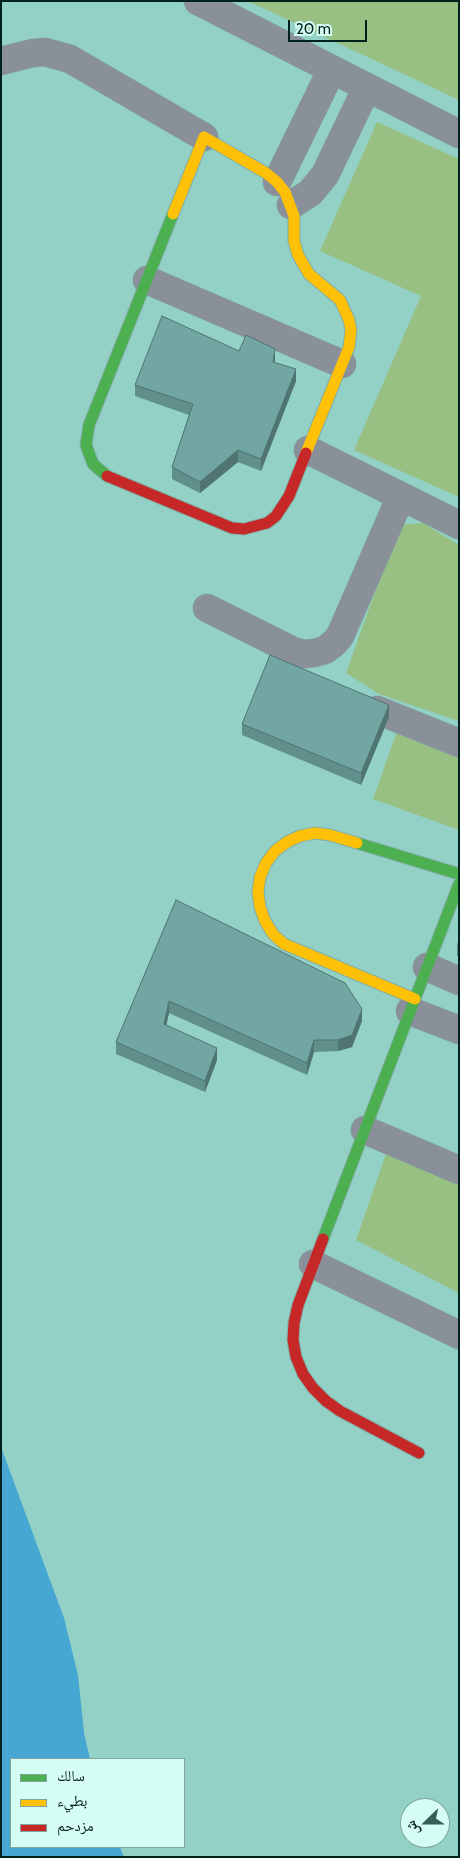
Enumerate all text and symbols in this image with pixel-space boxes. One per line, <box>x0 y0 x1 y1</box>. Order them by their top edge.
scale bar <box>290 10 369 42</box>
text: 20 m <box>296 20 331 38</box>
legend <box>10 1758 185 1848</box>
text: سالك <box>57 1767 85 1785</box>
text: بطيء <box>57 1792 87 1810</box>
north arrow <box>400 1798 450 1848</box>
text: مزدحم <box>57 1817 94 1835</box>
text: ش <box>401 1818 423 1839</box>

